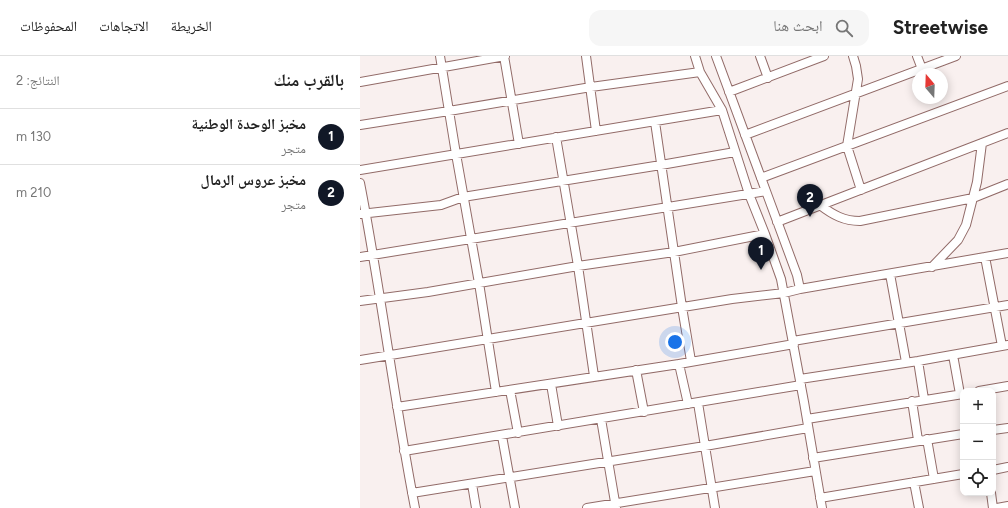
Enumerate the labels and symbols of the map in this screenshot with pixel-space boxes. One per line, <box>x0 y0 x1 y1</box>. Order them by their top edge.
north arrow <box>912 68 948 104</box>
pin: 2 <box>797 184 823 217</box>
pin: 1 <box>748 237 774 270</box>
your location <box>665 332 685 352</box>

